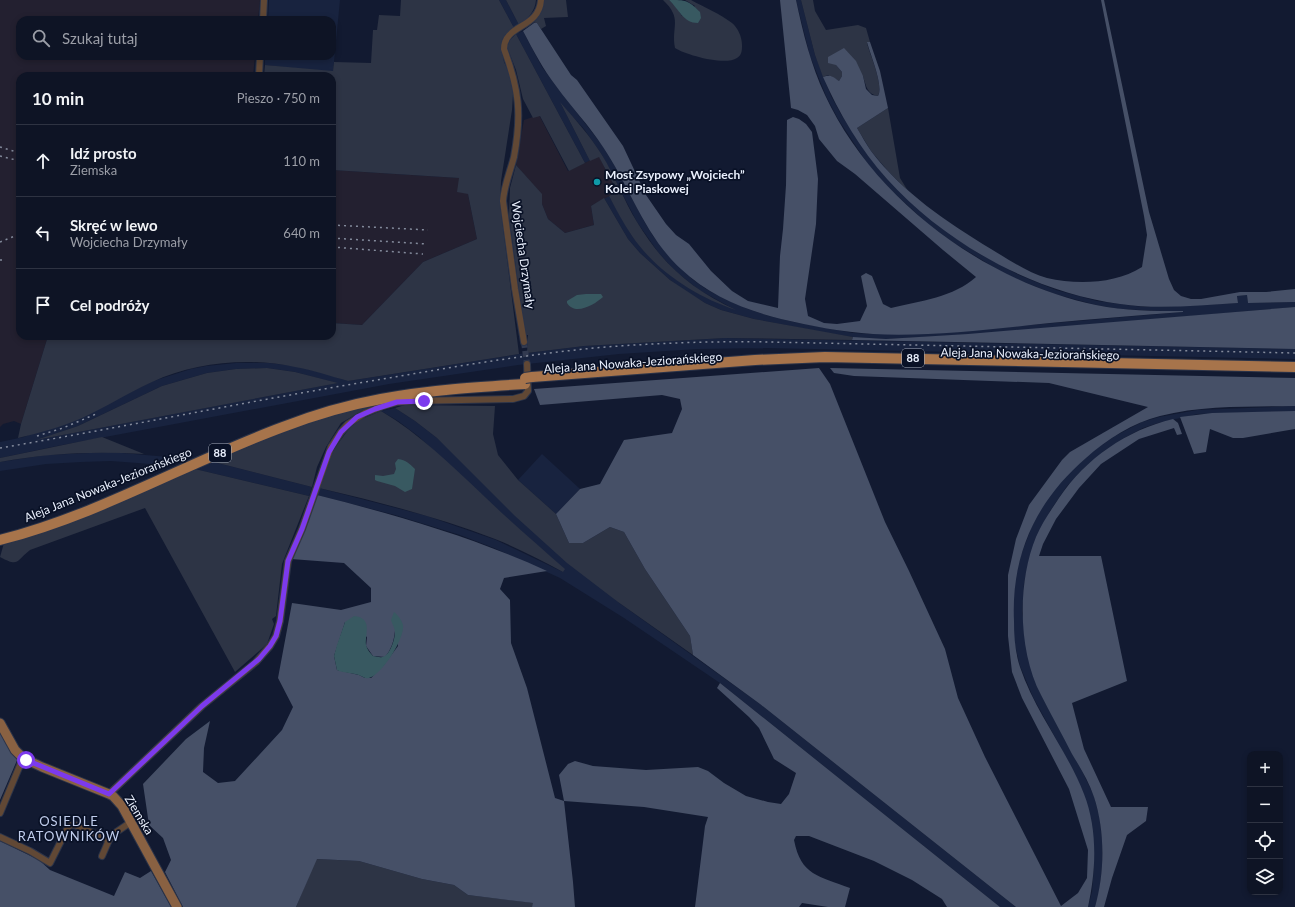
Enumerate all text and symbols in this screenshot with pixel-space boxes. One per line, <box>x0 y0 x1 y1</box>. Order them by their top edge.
search box <box>16 16 336 60</box>
icon: search <box>30 27 52 49</box>
text: Szukaj tutaj <box>62 29 138 47</box>
text: 10 min <box>32 88 84 109</box>
text: Pieszo · 750 m <box>237 90 320 106</box>
text: Idź prosto <box>70 144 137 162</box>
icon: ahead <box>32 150 54 172</box>
text: 110 m <box>283 153 320 169</box>
text: Ziemska <box>70 162 117 178</box>
place label: Most Zsypowy „Wojciech” Kolei Piaskowej <box>605 167 745 196</box>
marker: Most Zsypowy „Wojciech” Kolei Piaskowej <box>592 177 602 187</box>
street label: Wojciecha Drzymały <box>509 200 539 311</box>
text: Skręć w lewo <box>70 216 158 234</box>
icon: left <box>32 222 54 244</box>
text: 640 m <box>283 225 320 241</box>
text: Wojciecha Drzymały <box>70 234 188 250</box>
icon: arrive <box>32 294 54 316</box>
text: Cel podróży <box>70 296 149 314</box>
street label: Aleja Jana Nowaka-Jeziorańskiego <box>940 344 1120 363</box>
street label: Aleja Jana Nowaka-Jeziorańskiego <box>543 349 723 376</box>
road number: 88 <box>902 349 924 367</box>
route end <box>415 392 433 410</box>
street label: Aleja Jana Nowaka-Jeziorańskiego <box>22 444 194 525</box>
road number: 88 <box>209 444 231 462</box>
route start <box>17 751 35 769</box>
map controls <box>1247 751 1283 895</box>
button: + <box>1247 751 1283 787</box>
button: − <box>1247 787 1283 823</box>
street label: Ziemska <box>122 792 157 837</box>
district label: OSIEDLE RATOWNIKÓW <box>18 813 120 844</box>
button: locate <box>1247 823 1283 859</box>
button: layers <box>1247 859 1283 895</box>

